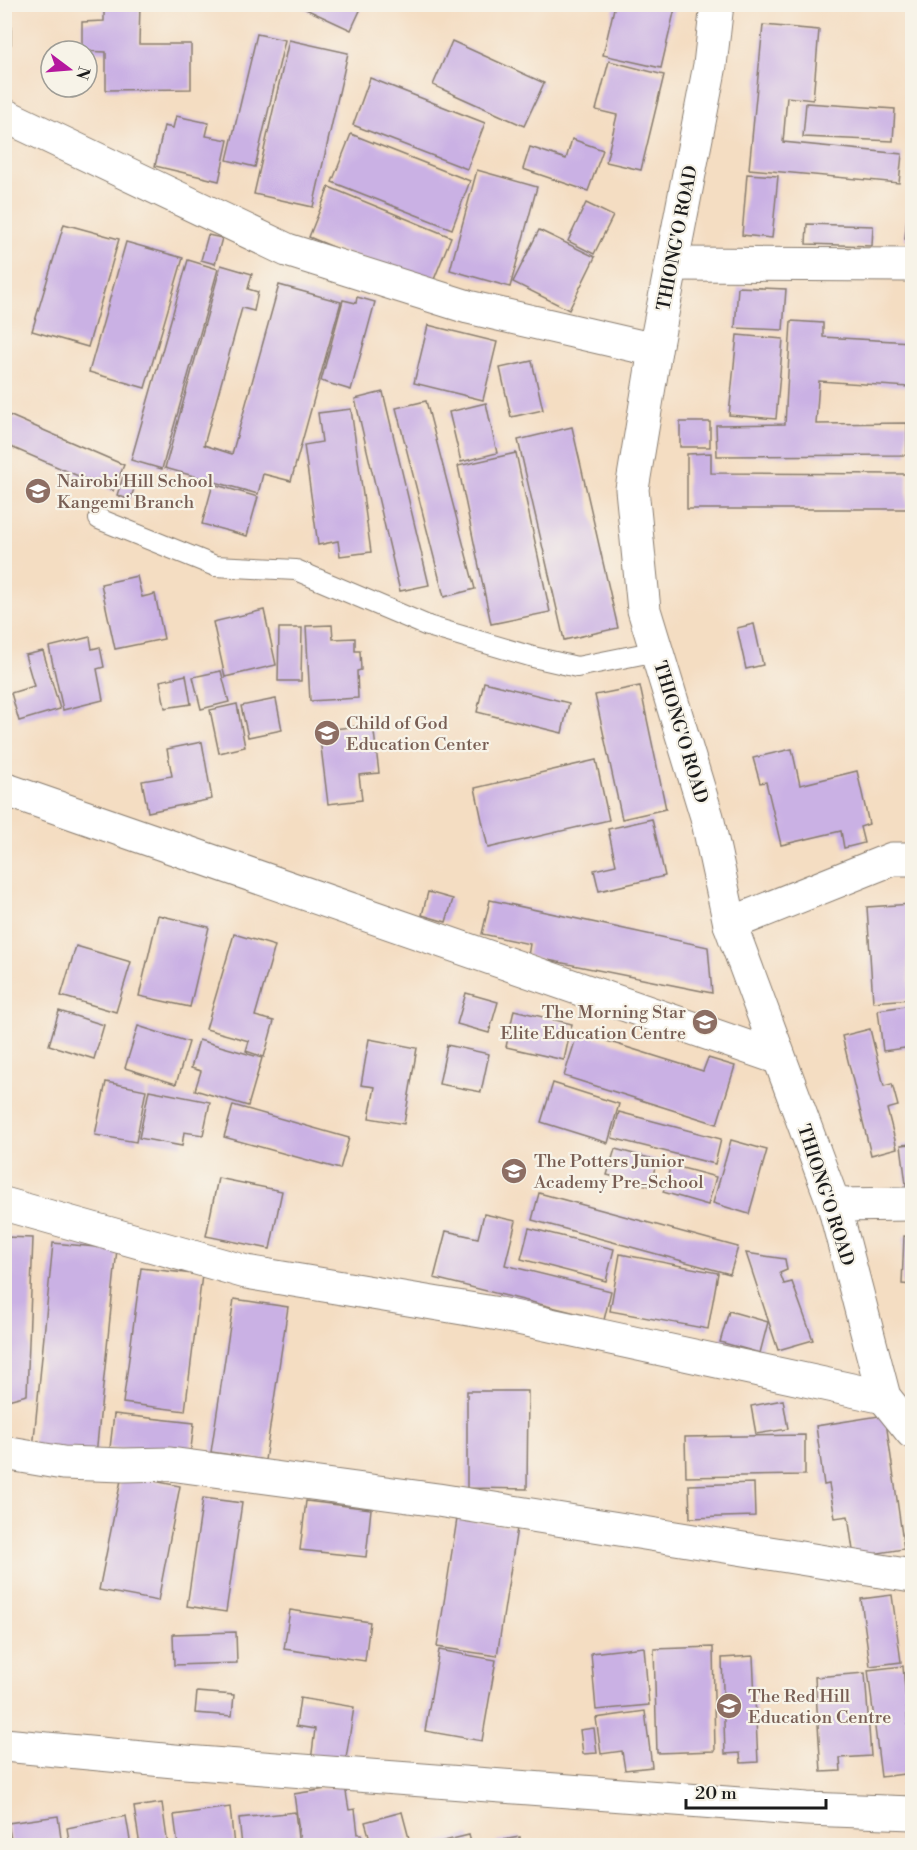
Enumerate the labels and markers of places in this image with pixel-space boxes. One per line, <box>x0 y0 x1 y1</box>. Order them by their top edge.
place label: Nairobi Hill School Kangemi Branch <box>57 470 214 514</box>
school or university icon: Nairobi Hill School Kangemi Branch <box>23 476 53 506</box>
place label: Child of God Education Center <box>346 712 489 756</box>
school or university icon: Child of God Education Center <box>312 718 342 748</box>
place label: The Morning Star Elite Education Centre <box>500 1001 686 1045</box>
school or university icon: The Morning Star Elite Education Centre <box>690 1007 720 1037</box>
place label: The Potters Junior Academy Pre-School <box>533 1150 704 1194</box>
school or university icon: The Potters Junior Academy Pre-School <box>499 1156 529 1186</box>
place label: The Red Hill Education Centre <box>748 1685 891 1729</box>
school or university icon: The Red Hill Education Centre <box>714 1691 744 1721</box>

